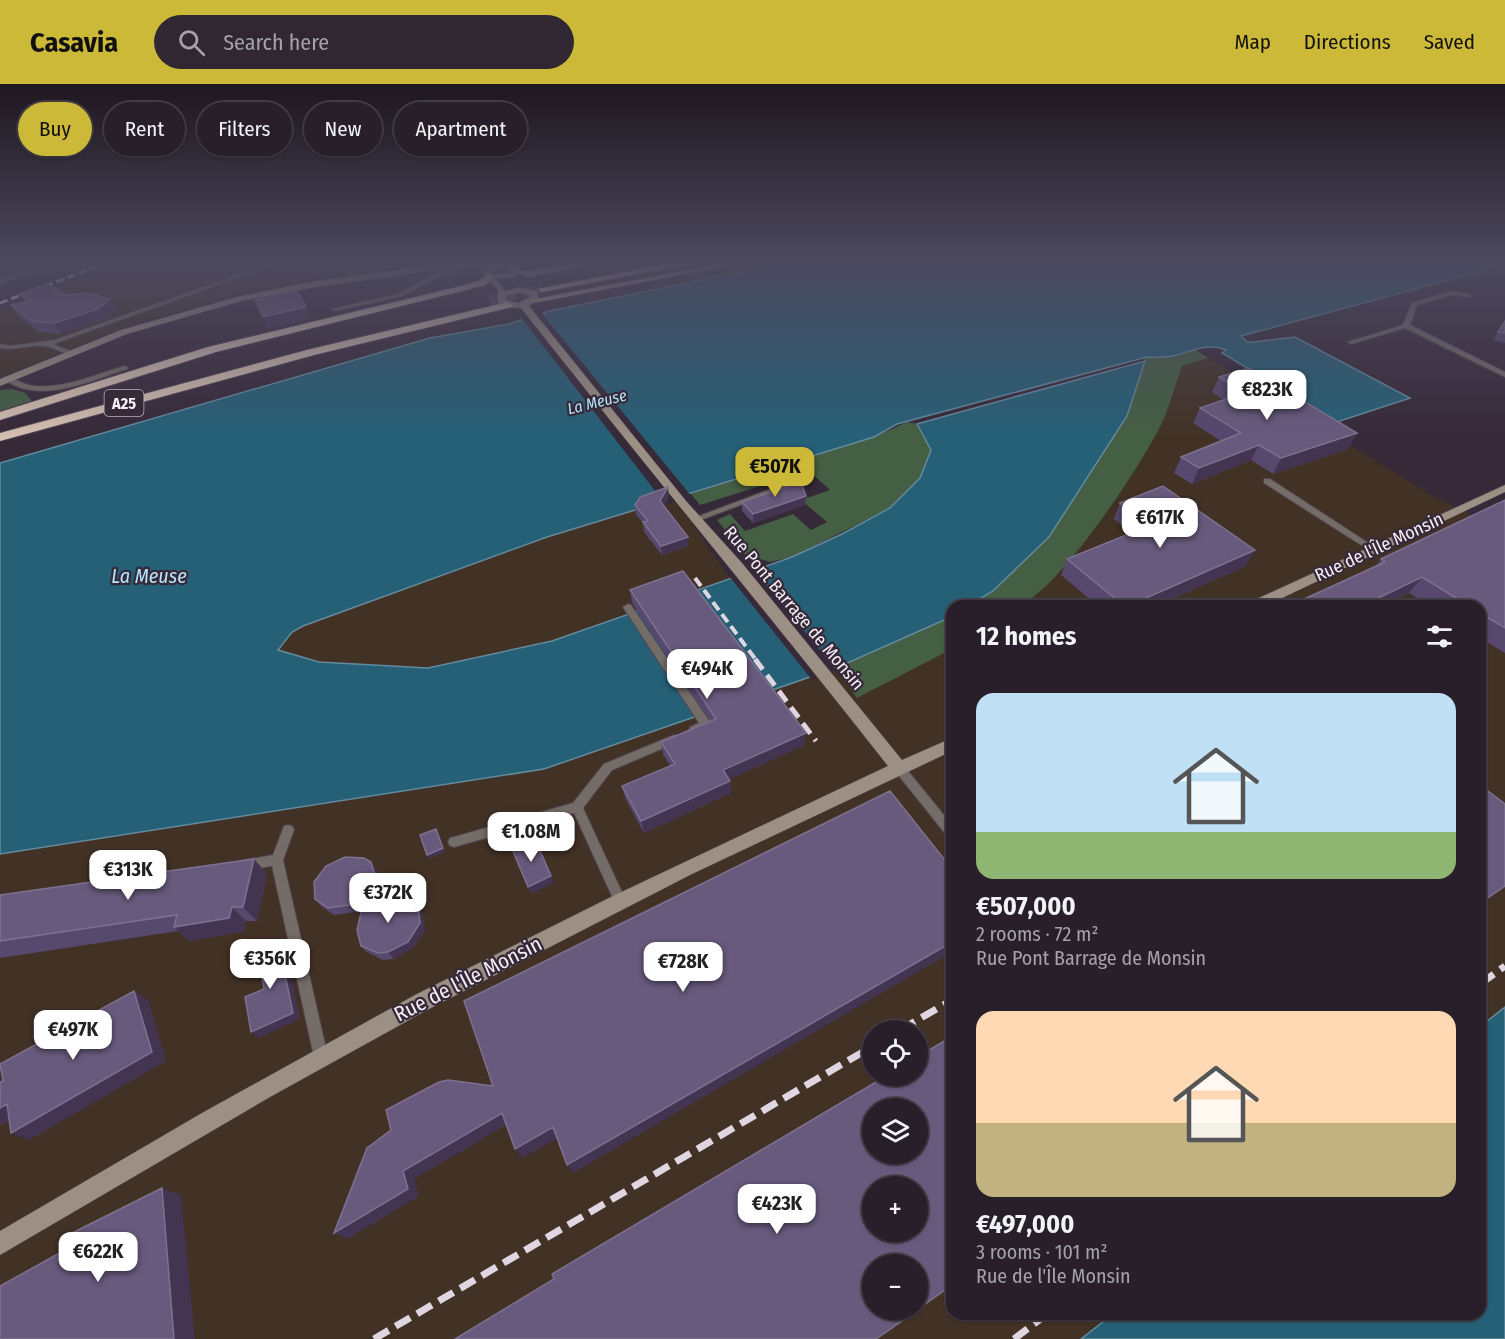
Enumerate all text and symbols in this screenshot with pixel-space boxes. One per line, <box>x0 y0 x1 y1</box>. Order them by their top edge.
search box <box>154 15 574 69</box>
text: Casavia <box>30 26 118 59</box>
icon: search <box>175 26 208 59</box>
text: Search here <box>223 29 329 56</box>
text: Map <box>1234 29 1271 55</box>
text: Directions <box>1304 29 1391 55</box>
text: Saved <box>1424 29 1475 55</box>
chip: Buy <box>18 102 92 156</box>
chip: Rent <box>104 102 185 156</box>
chip: Filters <box>197 102 292 156</box>
chip: New <box>304 102 382 156</box>
chip: Apartment <box>394 102 527 156</box>
pin: €823K <box>1225 370 1309 421</box>
text: €823K <box>1241 377 1293 401</box>
water label: La Meuse <box>565 385 629 419</box>
road number: A25 <box>104 390 144 416</box>
pin: €507K <box>733 447 817 498</box>
text: €507K <box>749 454 801 478</box>
pin: €617K <box>1118 498 1202 549</box>
text: €617K <box>1136 505 1184 529</box>
street label: Rue de l'Île Monsin <box>1311 508 1447 586</box>
street label: Rue Pont Barrage de Monsin <box>719 522 869 694</box>
water label: La Meuse <box>111 564 187 588</box>
icon: filters <box>1423 620 1456 653</box>
text: 12 homes <box>976 621 1076 652</box>
pin: €494K <box>665 649 749 700</box>
text: €494K <box>681 656 733 680</box>
icon: home <box>1162 732 1270 840</box>
pin: €1.08M <box>482 812 580 863</box>
text: €1.08M <box>502 819 560 843</box>
pin: €313K <box>86 850 170 901</box>
text: €313K <box>103 857 153 881</box>
pin: €372K <box>346 873 430 924</box>
text: €372K <box>363 880 413 904</box>
text: €507,000 <box>976 891 1076 922</box>
text: 2 rooms · 72 m² <box>976 922 1098 946</box>
street label: Rue de l'Île Monsin <box>390 931 546 1027</box>
pin: €356K <box>228 939 312 990</box>
pin: €728K <box>641 942 725 993</box>
text: €356K <box>244 946 296 970</box>
text: Rue Pont Barrage de Monsin <box>976 946 1206 970</box>
text: €728K <box>658 949 708 973</box>
pin: €497K <box>31 1010 115 1061</box>
text: €497K <box>48 1017 98 1041</box>
map controls <box>862 1020 928 1320</box>
button: locate <box>862 1020 928 1086</box>
icon: home <box>1162 1050 1270 1158</box>
button: layers <box>862 1098 928 1164</box>
button: + <box>862 1176 928 1242</box>
pin: €423K <box>735 1184 819 1235</box>
text: €423K <box>752 1191 802 1215</box>
text: €497,000 <box>976 1209 1074 1240</box>
pin: €622K <box>56 1232 140 1283</box>
text: €622K <box>73 1239 123 1263</box>
text: 3 rooms · 101 m² <box>976 1240 1107 1264</box>
button: − <box>862 1254 928 1320</box>
text: Rue de l'Île Monsin <box>976 1264 1131 1288</box>

